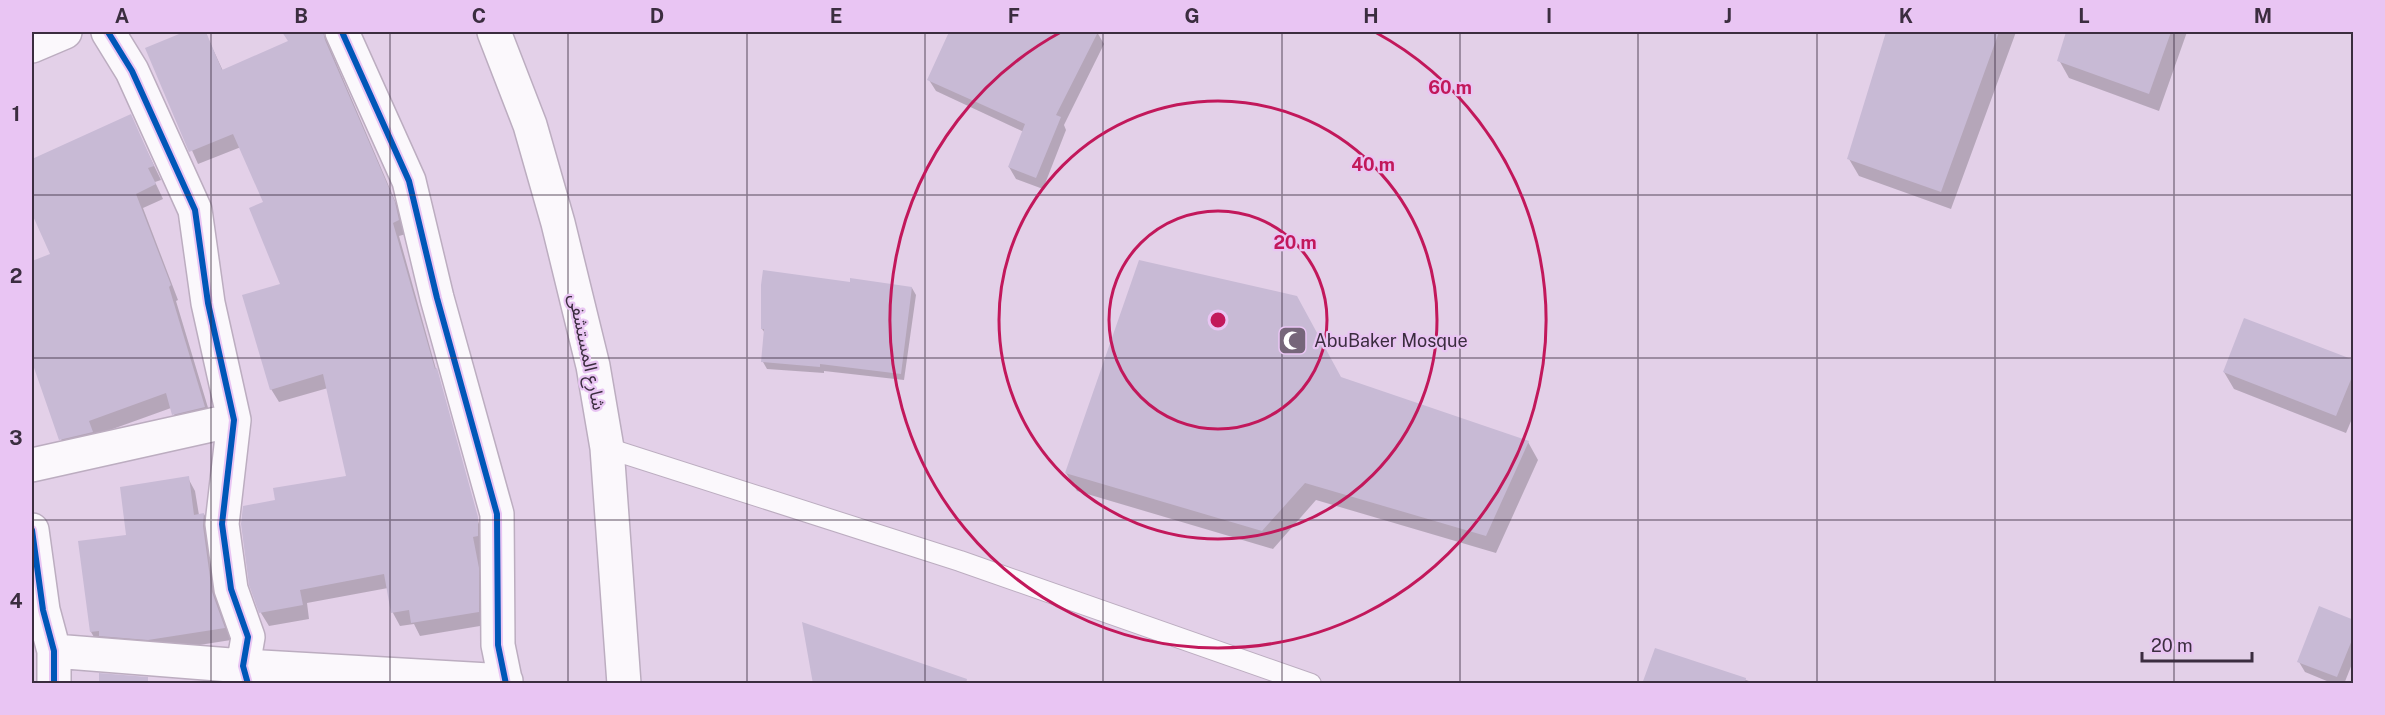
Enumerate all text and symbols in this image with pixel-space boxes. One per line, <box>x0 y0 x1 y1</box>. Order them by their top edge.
text: A <box>115 4 129 28</box>
text: B <box>294 4 308 28</box>
text: C <box>472 4 486 28</box>
text: D <box>650 4 664 28</box>
text: E <box>830 4 842 28</box>
text: F <box>1008 4 1020 28</box>
text: G <box>1184 4 1200 28</box>
text: H <box>1363 4 1379 28</box>
text: I <box>1546 4 1552 28</box>
text: J <box>1724 4 1732 28</box>
text: K <box>1899 4 1913 28</box>
text: L <box>2078 4 2090 28</box>
text: M <box>2254 4 2272 28</box>
text: 60 m <box>1428 77 1472 98</box>
text: 1 <box>12 102 20 126</box>
text: 40 m <box>1351 154 1395 175</box>
text: 20 m <box>1273 232 1317 253</box>
text: 2 <box>10 264 22 288</box>
street label: شارع المستشفى <box>561 292 610 413</box>
centre of rings <box>1208 310 1228 330</box>
mosque icon: AbuBaker Mosque <box>1277 325 1309 357</box>
place label: AbuBaker Mosque <box>1314 330 1468 351</box>
text: 3 <box>9 426 23 450</box>
text: 4 <box>9 589 23 613</box>
scale bar <box>2142 625 2252 663</box>
text: 20 m <box>2151 635 2193 656</box>

